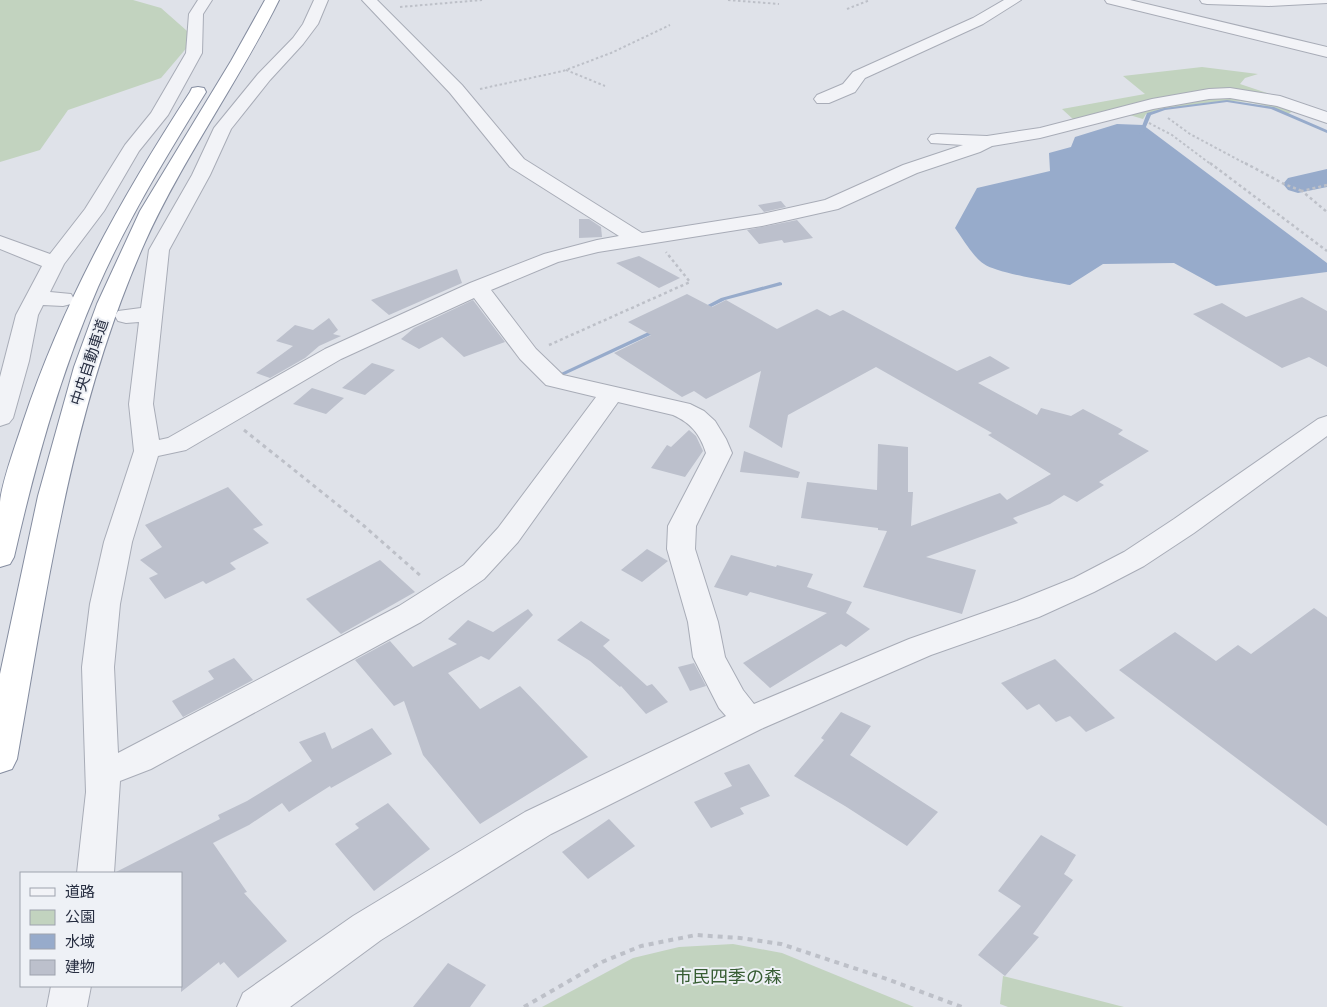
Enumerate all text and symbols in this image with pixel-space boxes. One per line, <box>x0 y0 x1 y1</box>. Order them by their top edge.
street label: 中央自動車道 <box>66 316 112 408</box>
legend <box>20 872 182 987</box>
text: 道路 <box>65 882 95 901</box>
text: 公園 <box>65 907 95 926</box>
text: 水域 <box>65 932 95 951</box>
text: 建物 <box>65 957 95 976</box>
park label: 市民四季の森 <box>674 965 782 988</box>

